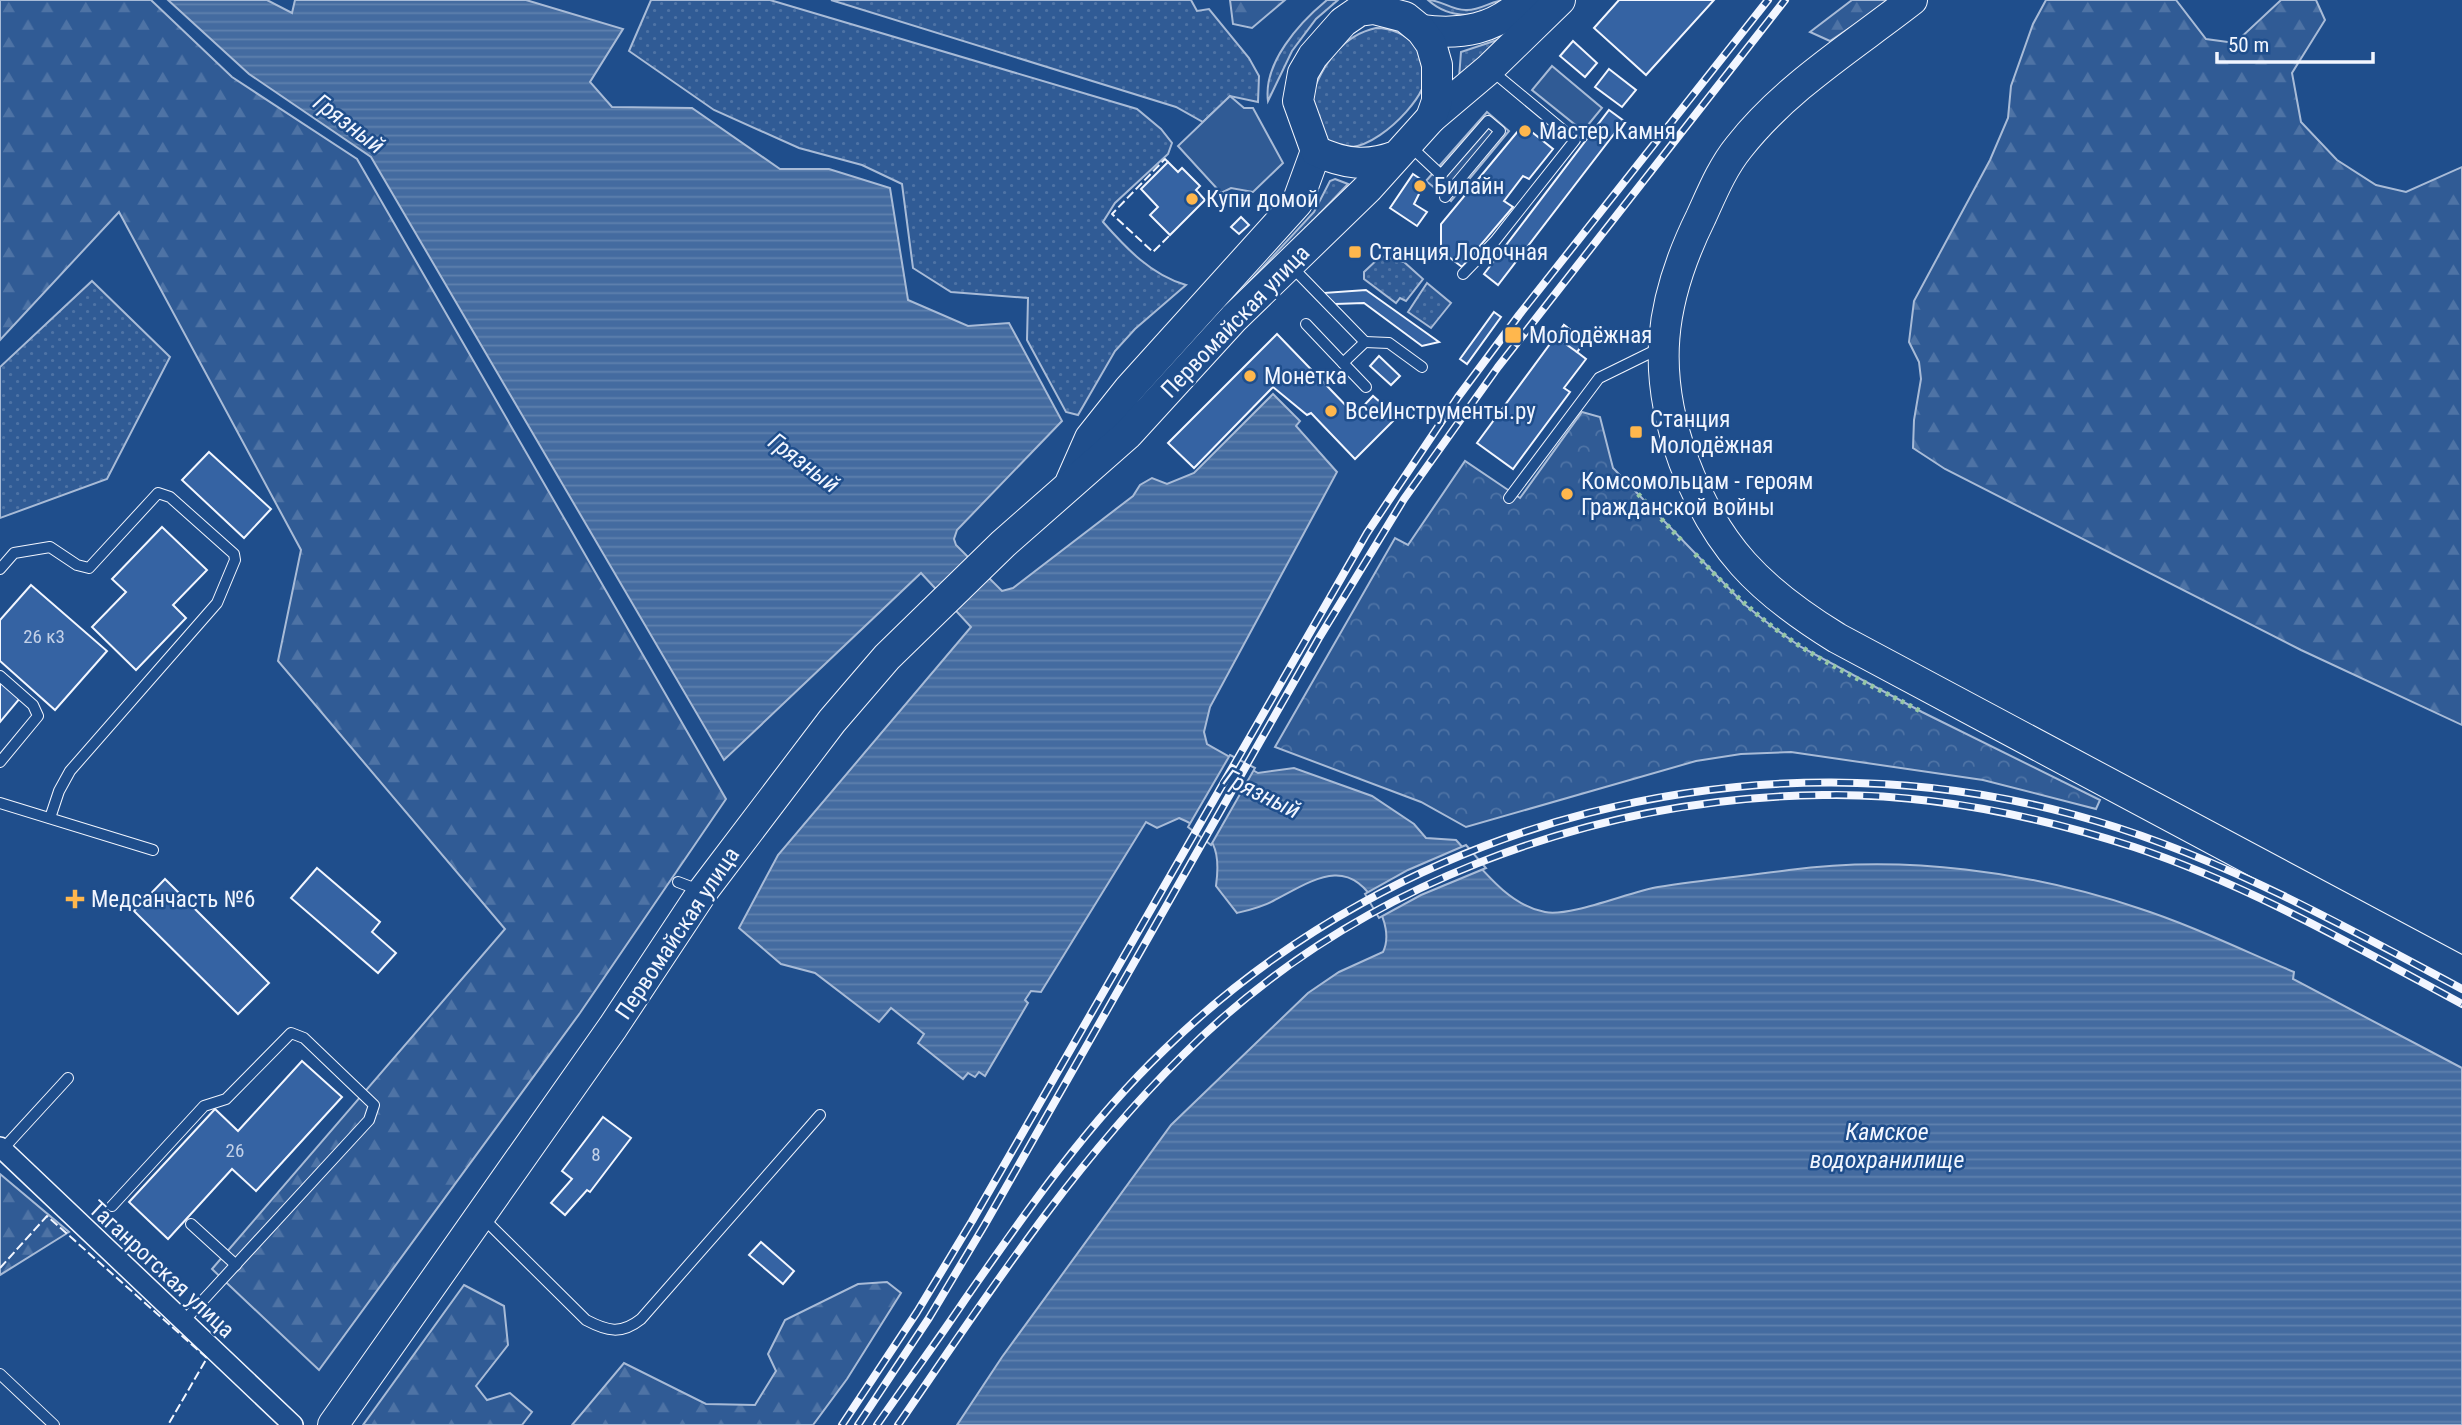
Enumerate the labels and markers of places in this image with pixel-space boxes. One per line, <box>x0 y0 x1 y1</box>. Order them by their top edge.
place label: Мастер Камня <box>1539 118 1676 145</box>
marker: Мастер Камня <box>1517 123 1533 139</box>
place label: Билайн <box>1434 173 1505 200</box>
marker: Билайн <box>1412 178 1428 194</box>
place label: Купи домой <box>1206 186 1319 213</box>
marker: Купи домой <box>1184 191 1200 207</box>
place label: Станция Лодочная <box>1369 239 1548 266</box>
marker: Станция Лодочная <box>1347 244 1363 260</box>
place label: Молодёжная <box>1529 322 1652 349</box>
marker: Молодёжная <box>1503 325 1523 345</box>
place label: Монетка <box>1264 363 1347 390</box>
marker: Монетка <box>1242 368 1258 384</box>
place label: ВсеИнструменты.ру <box>1345 398 1536 425</box>
marker: ВсеИнструменты.ру <box>1323 403 1339 419</box>
place label: Станция Молодёжная <box>1650 406 1773 459</box>
marker: Станция Молодёжная <box>1628 424 1644 440</box>
place label: Комсомольцам - героям Гражданской войны <box>1581 468 1813 521</box>
marker: Комсомольцам - героям Гражданской войны <box>1559 486 1575 502</box>
place label: Медсанчасть №6 <box>91 886 255 913</box>
marker: Медсанчасть №6 <box>65 889 85 909</box>

